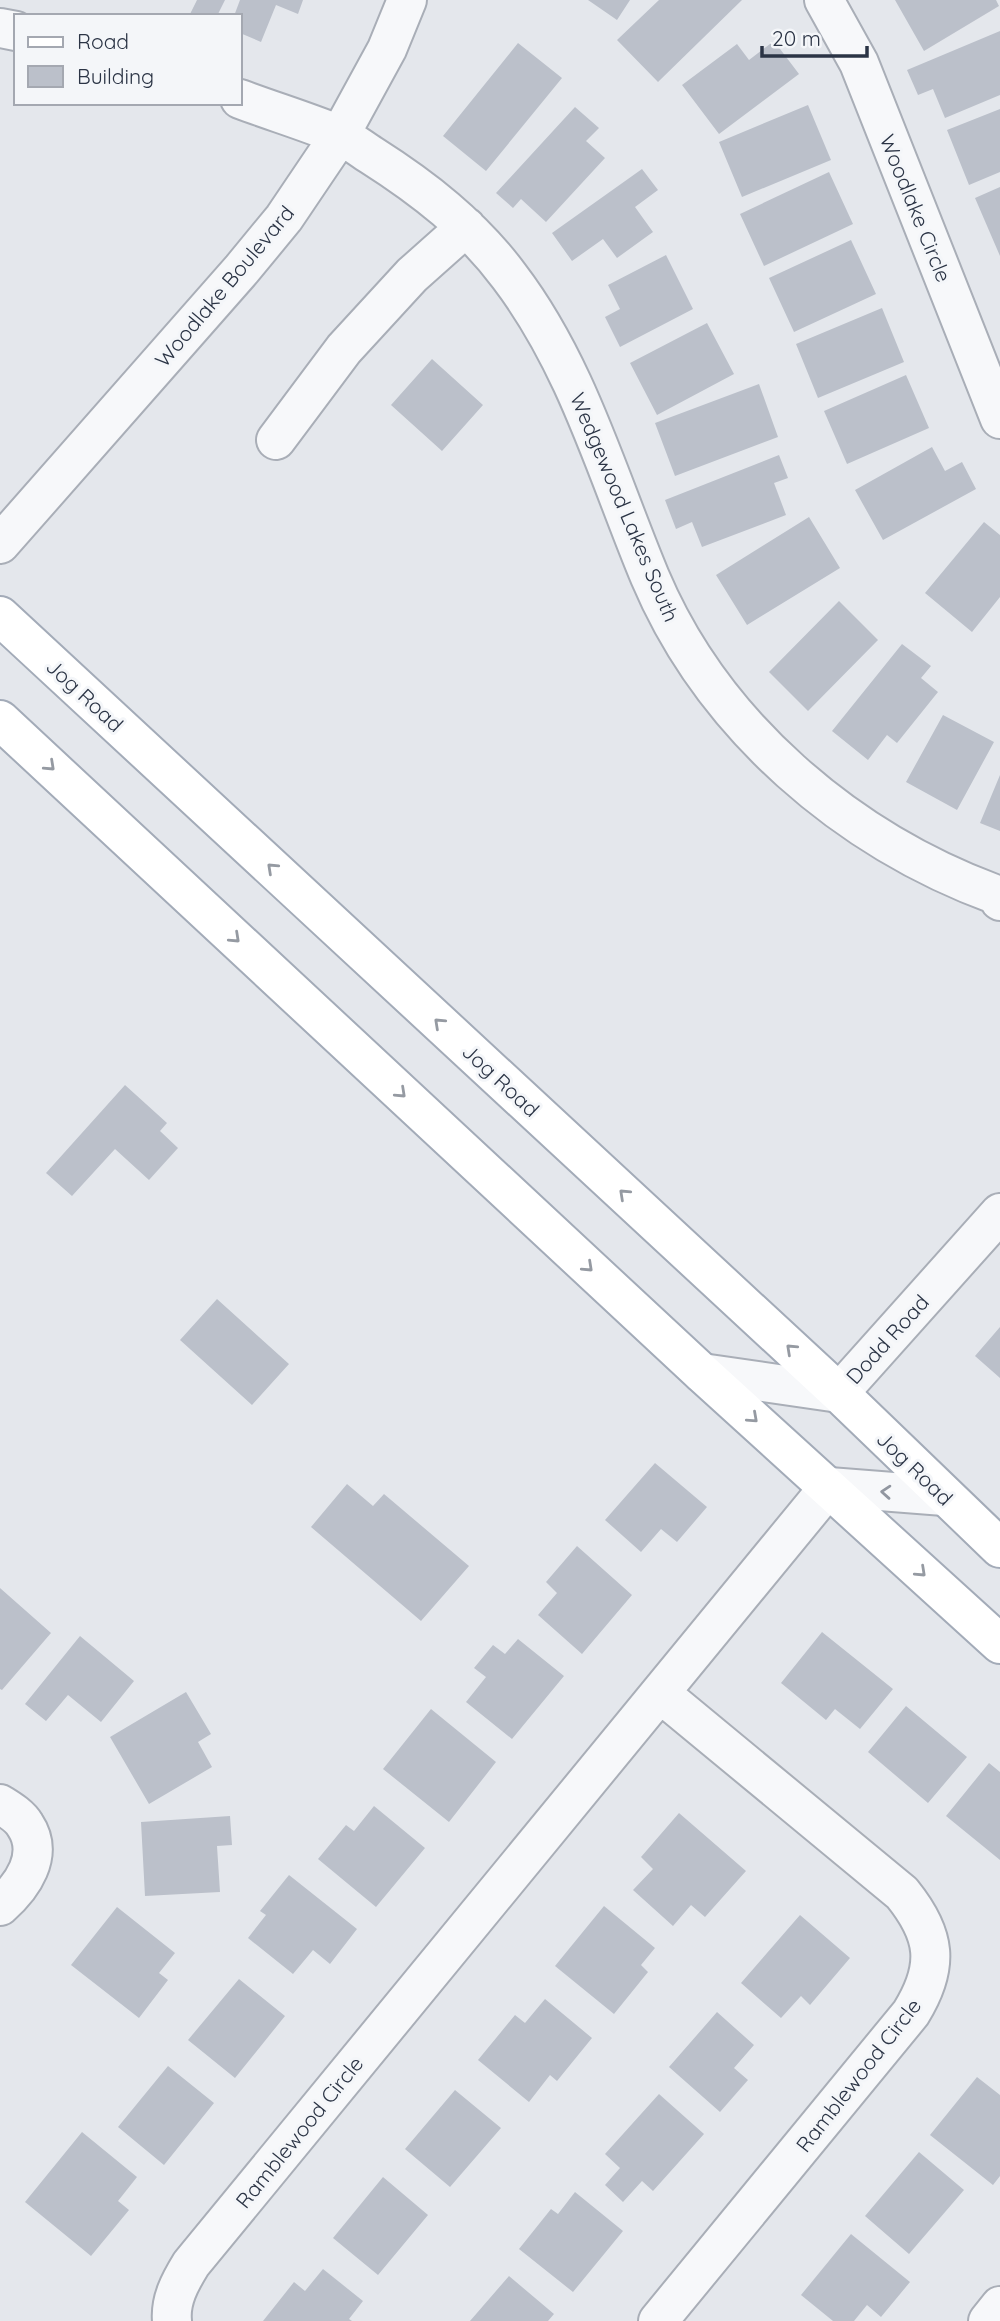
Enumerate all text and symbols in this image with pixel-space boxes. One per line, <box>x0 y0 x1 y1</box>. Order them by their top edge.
legend <box>14 14 242 105</box>
scale bar <box>762 14 867 58</box>
text: 20 m <box>772 25 821 51</box>
text: Road <box>77 28 129 54</box>
text: Building <box>77 63 154 89</box>
street label: Woodlake Circle <box>875 130 957 286</box>
street label: Woodlake Boulevard <box>149 200 299 372</box>
street label: Wedgewood Lakes South <box>565 389 685 625</box>
street label: Jog Road <box>41 653 129 737</box>
one-way arrow <box>42 758 55 771</box>
one-way arrow <box>267 864 280 876</box>
one-way arrow <box>227 929 240 942</box>
one-way arrow <box>434 1018 447 1031</box>
street label: Jog Road <box>457 1038 545 1122</box>
one-way arrow <box>393 1084 406 1097</box>
one-way arrow <box>619 1190 632 1202</box>
one-way arrow <box>580 1258 593 1271</box>
street label: Dodd Road <box>840 1289 934 1389</box>
one-way arrow <box>786 1344 799 1357</box>
one-way arrow <box>745 1410 758 1423</box>
street label: Jog Road <box>872 1425 958 1511</box>
one-way arrow <box>881 1485 892 1500</box>
one-way arrow <box>913 1563 926 1576</box>
street label: Ramblewood Circle <box>790 1993 926 2157</box>
street label: Ramblewood Circle <box>230 2051 368 2213</box>

